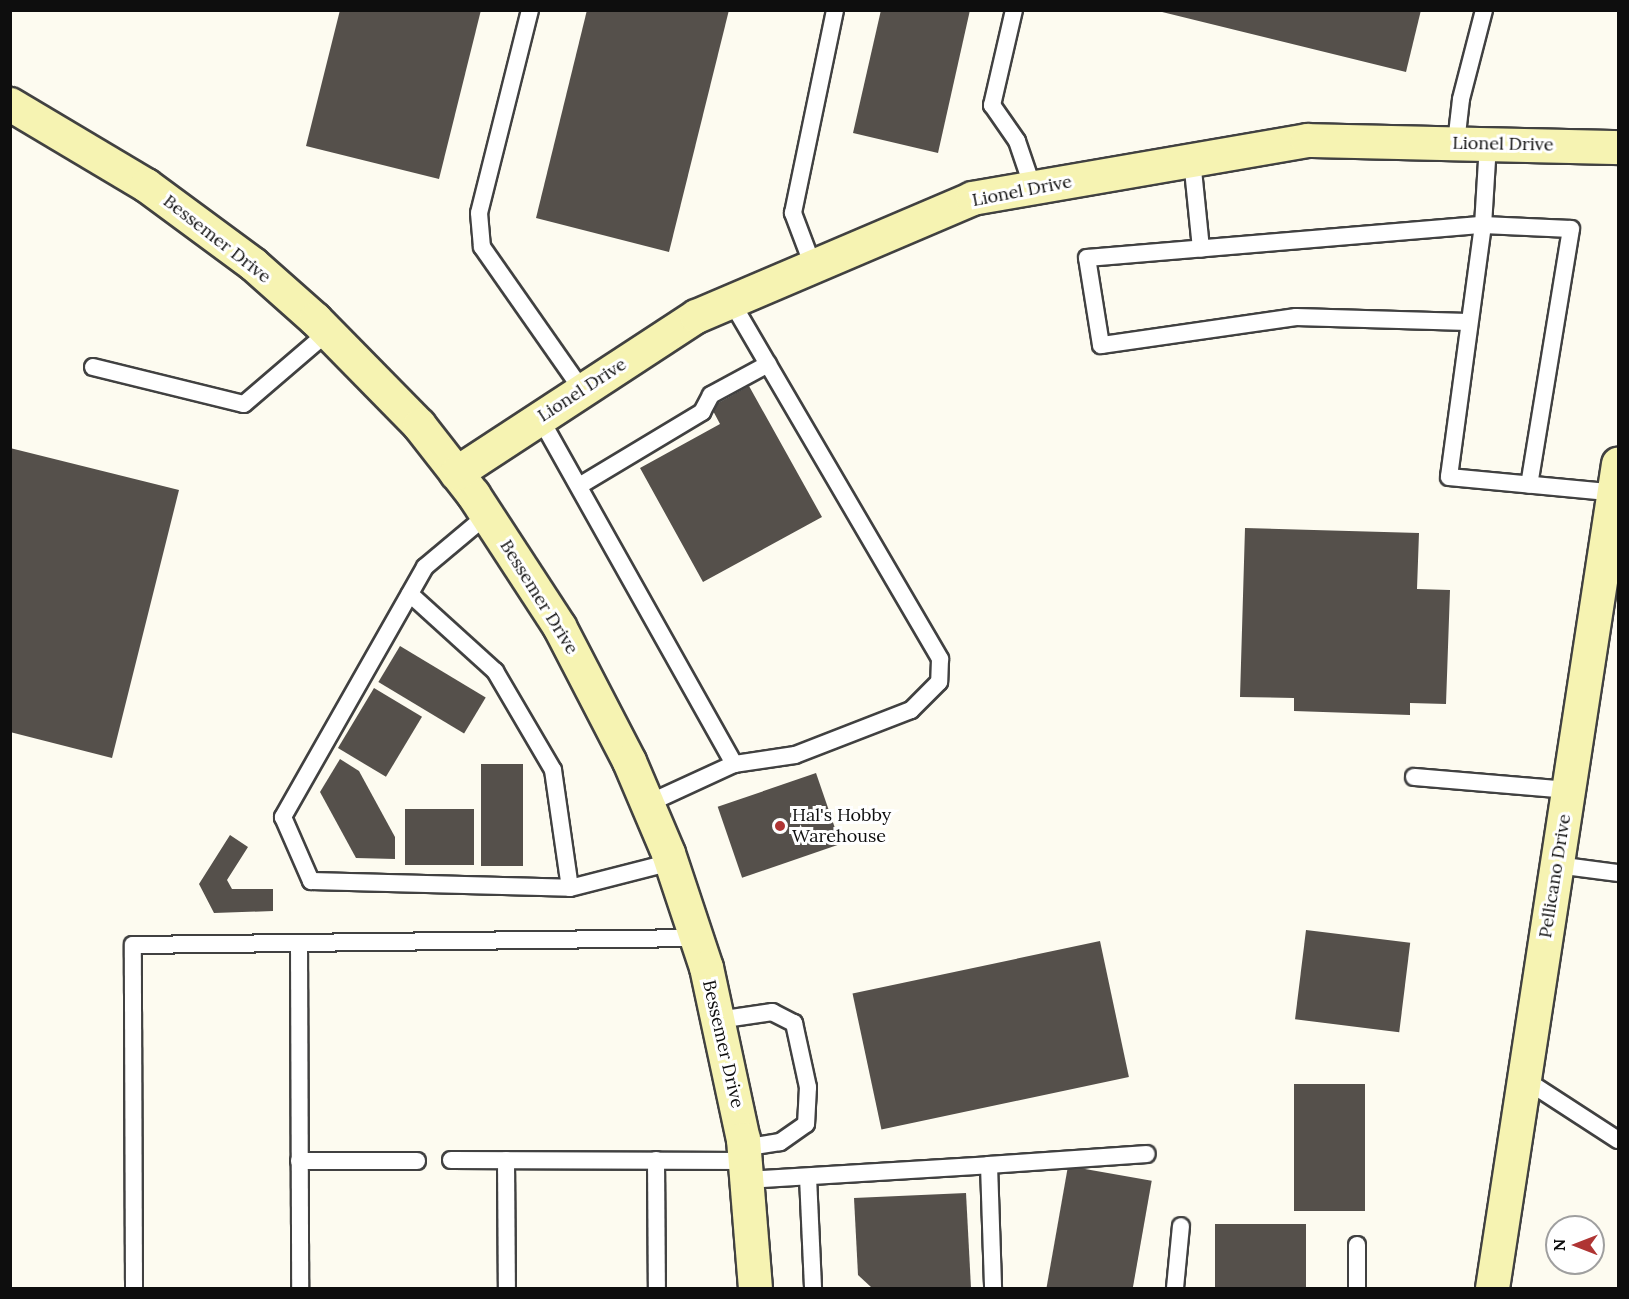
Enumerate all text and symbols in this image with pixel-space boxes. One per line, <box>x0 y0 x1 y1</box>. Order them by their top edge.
street label: Lionel Drive <box>1452 132 1554 156</box>
street label: Lionel Drive <box>970 171 1074 211</box>
street label: Bessemer Drive <box>159 190 275 288</box>
street label: Lionel Drive <box>534 353 630 427</box>
street label: Bessemer Drive <box>495 536 583 658</box>
place label: Hal's Hobby Warehouse <box>792 805 891 848</box>
street label: Pellicano Drive <box>1535 812 1575 940</box>
marker: Hal's Hobby Warehouse <box>773 819 787 833</box>
street label: Bessemer Drive <box>698 978 748 1110</box>
north arrow <box>1545 1215 1605 1275</box>
text: N <box>1549 1239 1569 1251</box>

